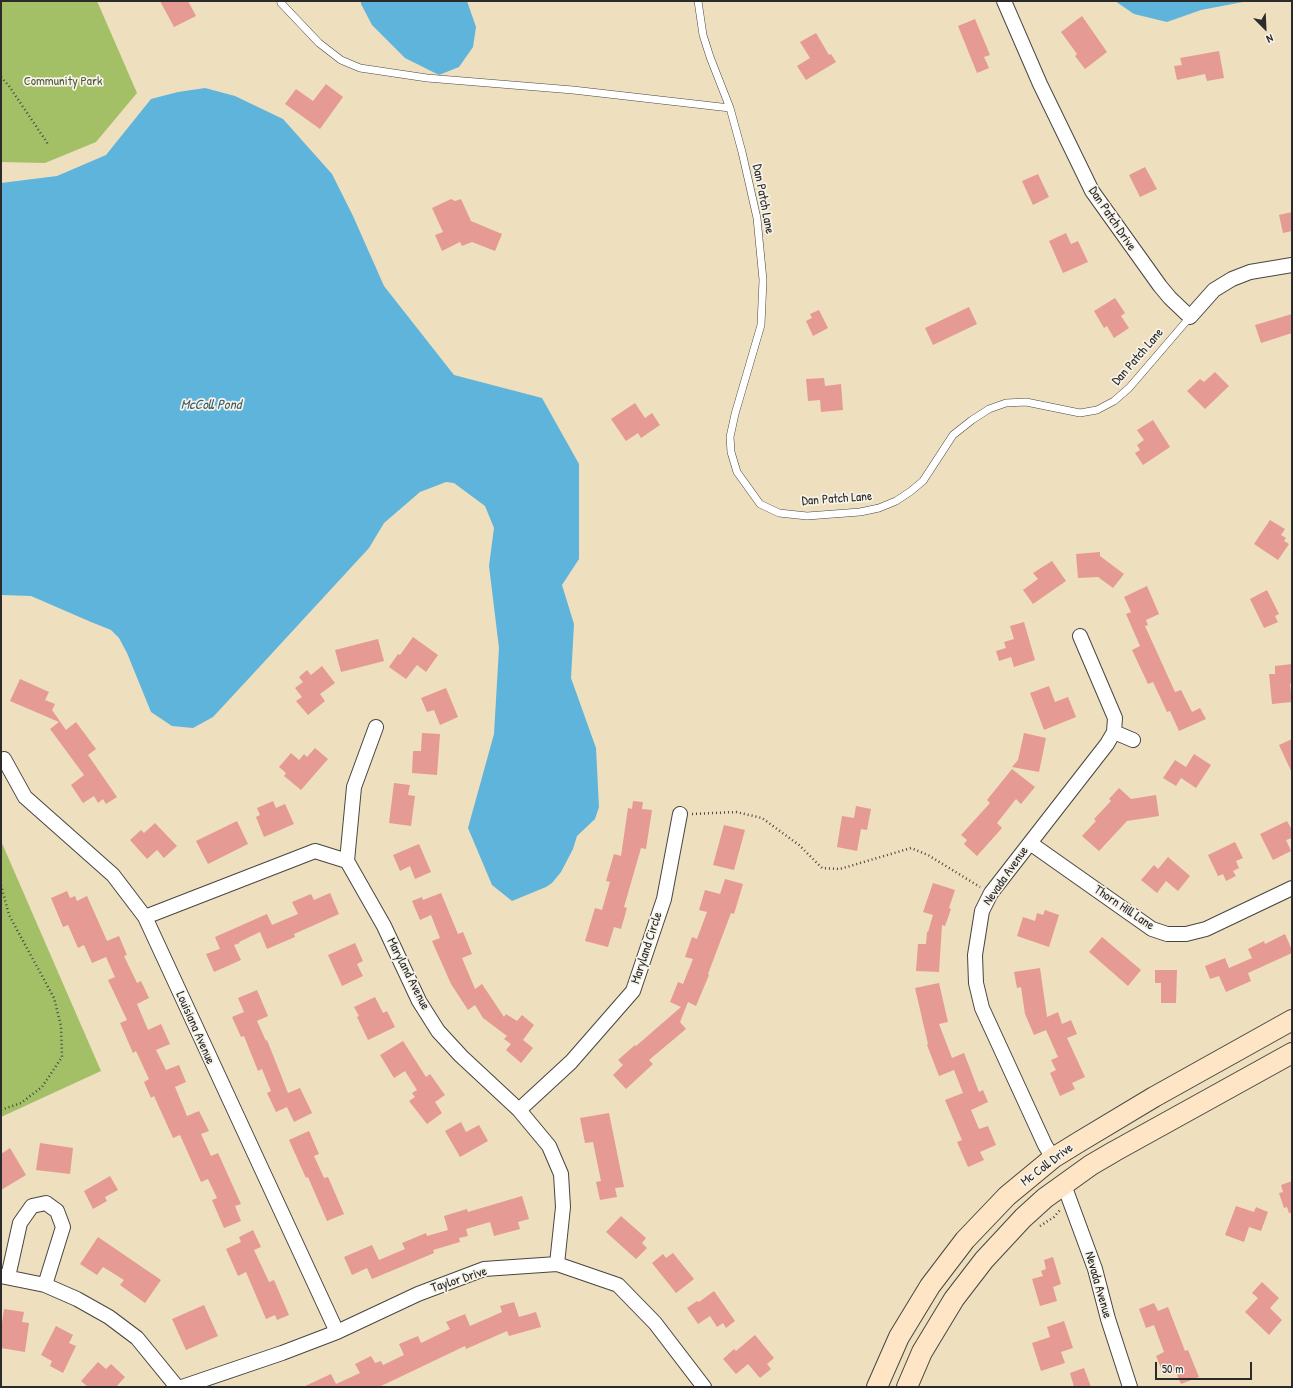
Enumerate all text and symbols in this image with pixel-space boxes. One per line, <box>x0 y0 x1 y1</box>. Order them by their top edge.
north arrow <box>1245 8 1285 48</box>
text: N <box>1264 31 1275 47</box>
park label: Community Park <box>24 74 102 90</box>
street label: Dan Patch Lane <box>749 163 777 235</box>
street label: Dan Patch Drive <box>1085 184 1139 254</box>
street label: Dan Patch Lane <box>1109 325 1167 389</box>
water label: McColl Pond <box>181 397 241 413</box>
street label: Dan Patch Lane <box>801 489 873 509</box>
street label: Nevada Avenue <box>980 843 1032 909</box>
street label: Thorn Hill Lane <box>1091 882 1157 934</box>
street label: Maryland Circle <box>628 910 666 986</box>
street label: Maryland Avenue <box>383 935 433 1013</box>
street label: Louisiana Avenue <box>172 989 218 1067</box>
street label: Mc Coll Drive <box>1018 1140 1076 1190</box>
street label: Nevada Avenue <box>1081 1250 1115 1320</box>
street label: Taylor Drive <box>429 1264 489 1296</box>
scale bar <box>1157 1354 1254 1380</box>
text: 50 m <box>1162 1360 1183 1377</box>

